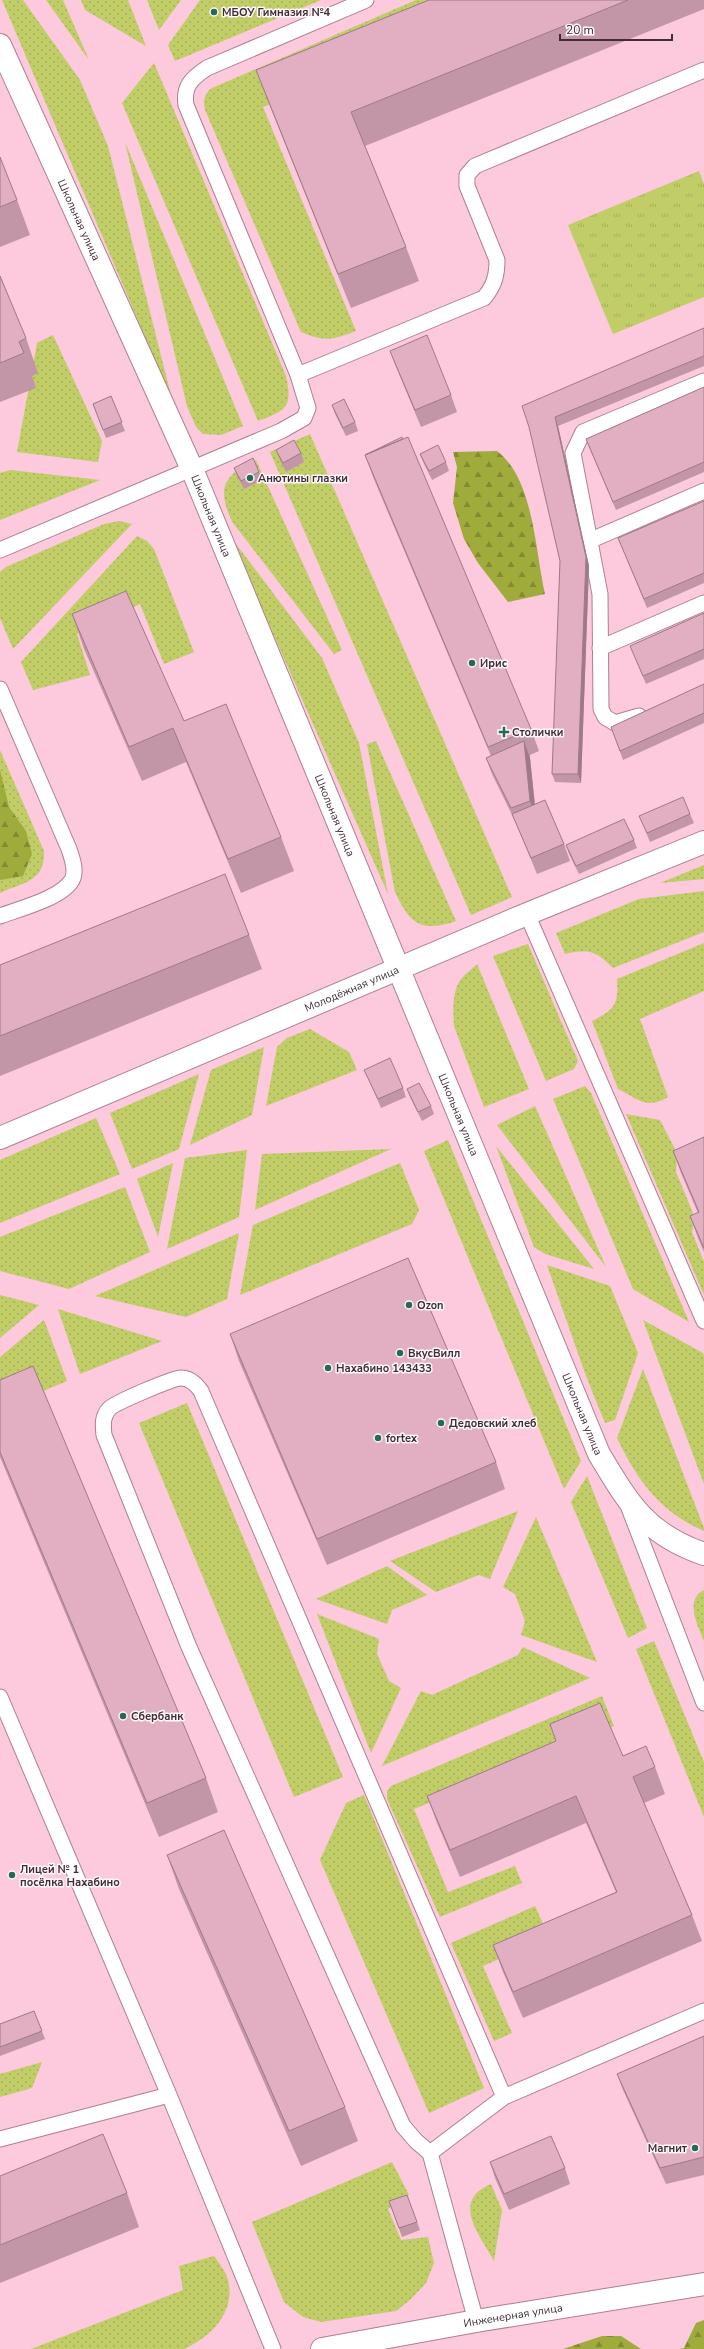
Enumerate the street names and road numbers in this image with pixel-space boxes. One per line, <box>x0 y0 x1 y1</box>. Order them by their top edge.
street label: Школьная улица <box>54 177 104 263</box>
street label: Школьная улица <box>188 472 235 559</box>
street label: Школьная улица <box>311 772 359 859</box>
street label: Молодёжная улица <box>302 962 401 1015</box>
street label: Школьная улица <box>435 1071 482 1158</box>
street label: Школьная улица <box>559 1371 606 1457</box>
street label: Инженерная улица <box>462 2300 564 2331</box>

